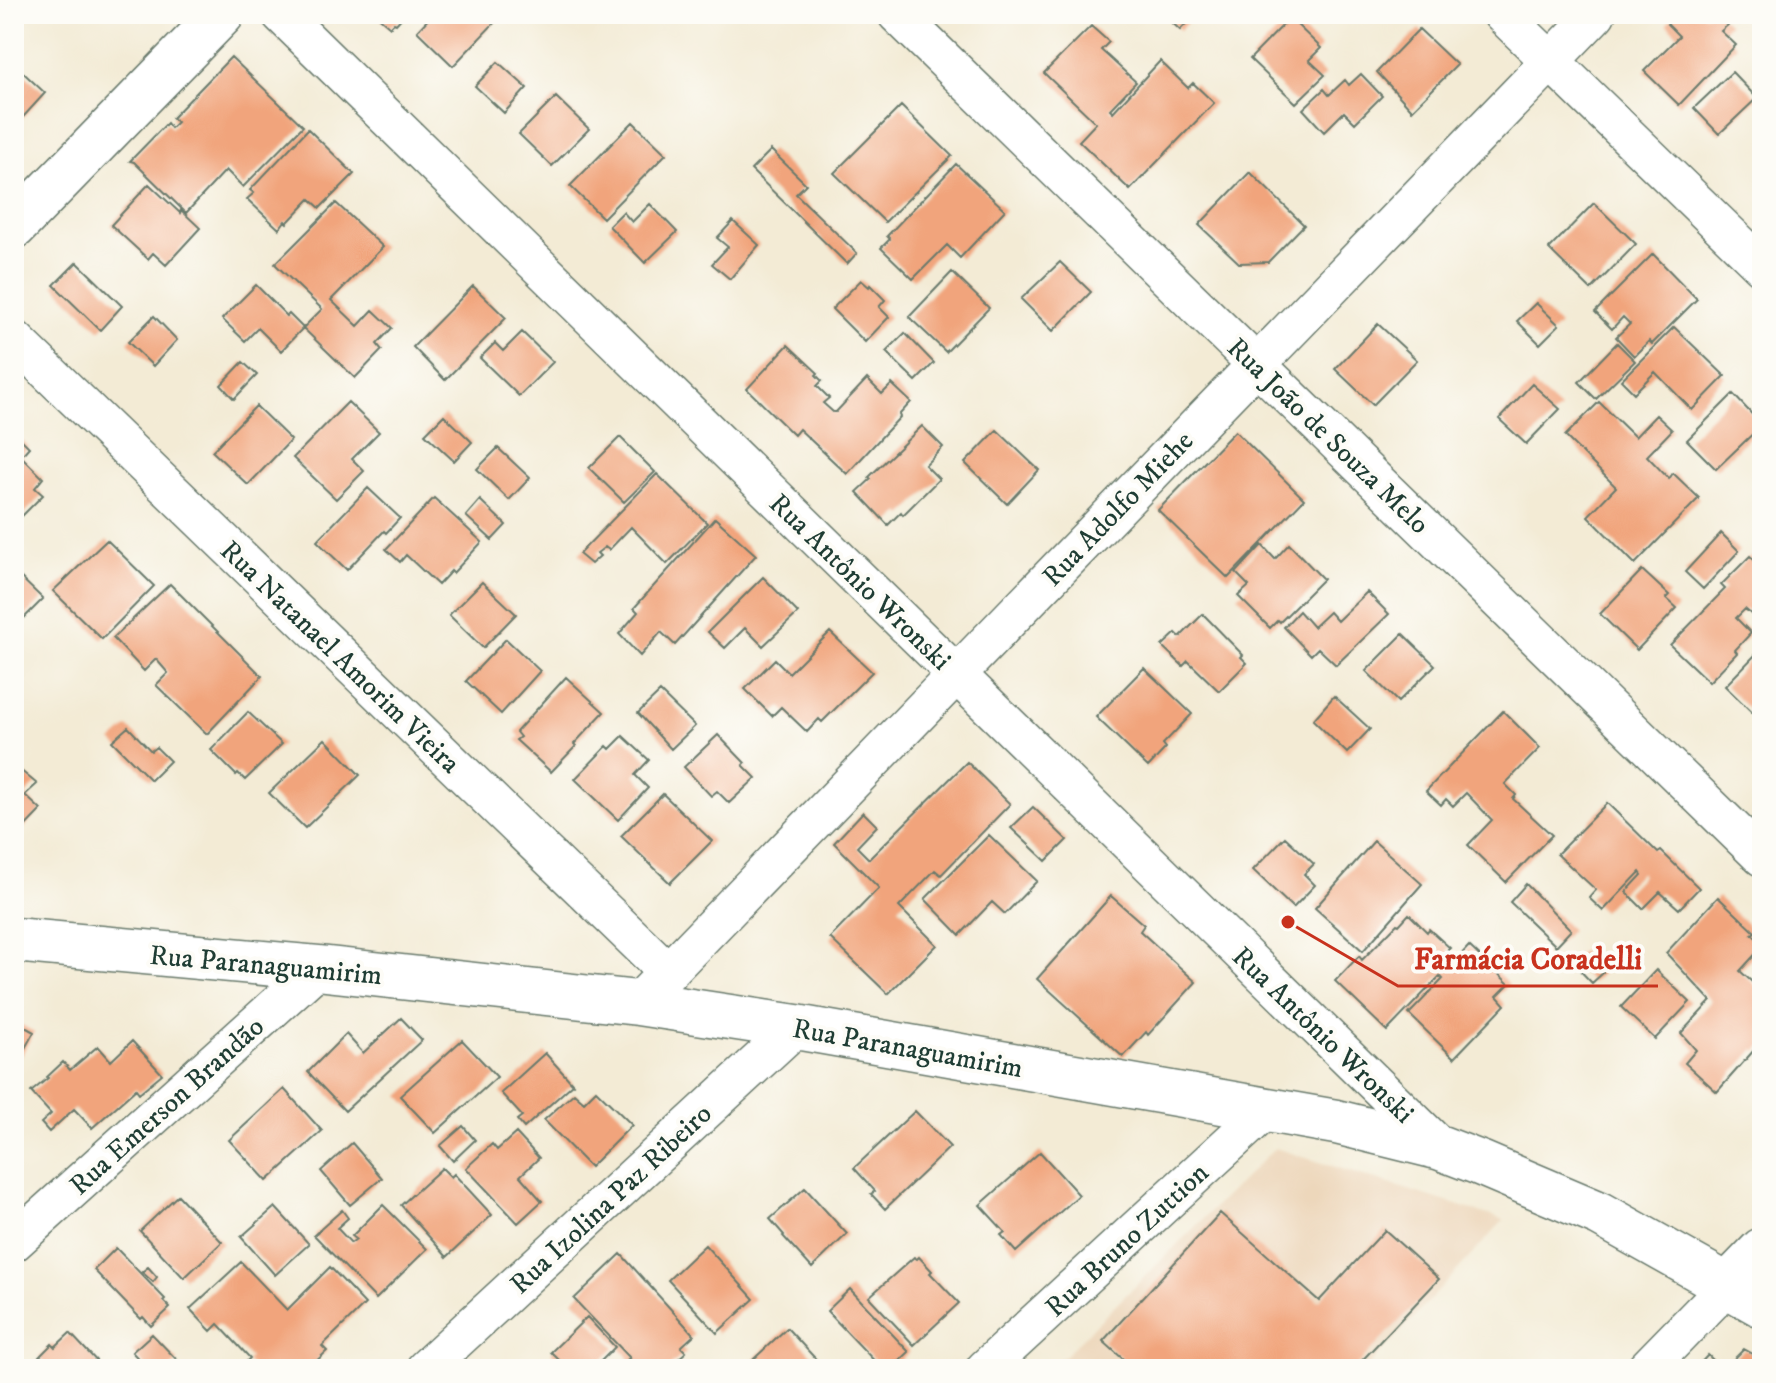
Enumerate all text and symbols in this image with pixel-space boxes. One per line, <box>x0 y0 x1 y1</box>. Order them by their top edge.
street label: Rua João de Souza Melo <box>1219 330 1436 542</box>
street label: Rua Adolfo Miehe <box>1035 424 1201 594</box>
street label: Rua Antônio Wronski <box>762 486 958 678</box>
street label: Rua Natanael Amorim Vieira <box>213 533 467 781</box>
callout: Farmácia Coradelli <box>1398 932 1658 986</box>
street label: Rua Paranaguamirim <box>148 938 383 993</box>
street label: Rua Antônio Wronski <box>1225 939 1421 1131</box>
text: Farmácia Coradelli <box>1414 942 1642 979</box>
street label: Rua Emerson Brandão <box>62 1009 272 1203</box>
street label: Rua Paranaguamirim <box>790 1011 1026 1086</box>
street label: Rua Izolina Paz Ribeiro <box>503 1096 719 1302</box>
street label: Rua Bruno Zuttion <box>1038 1155 1216 1325</box>

